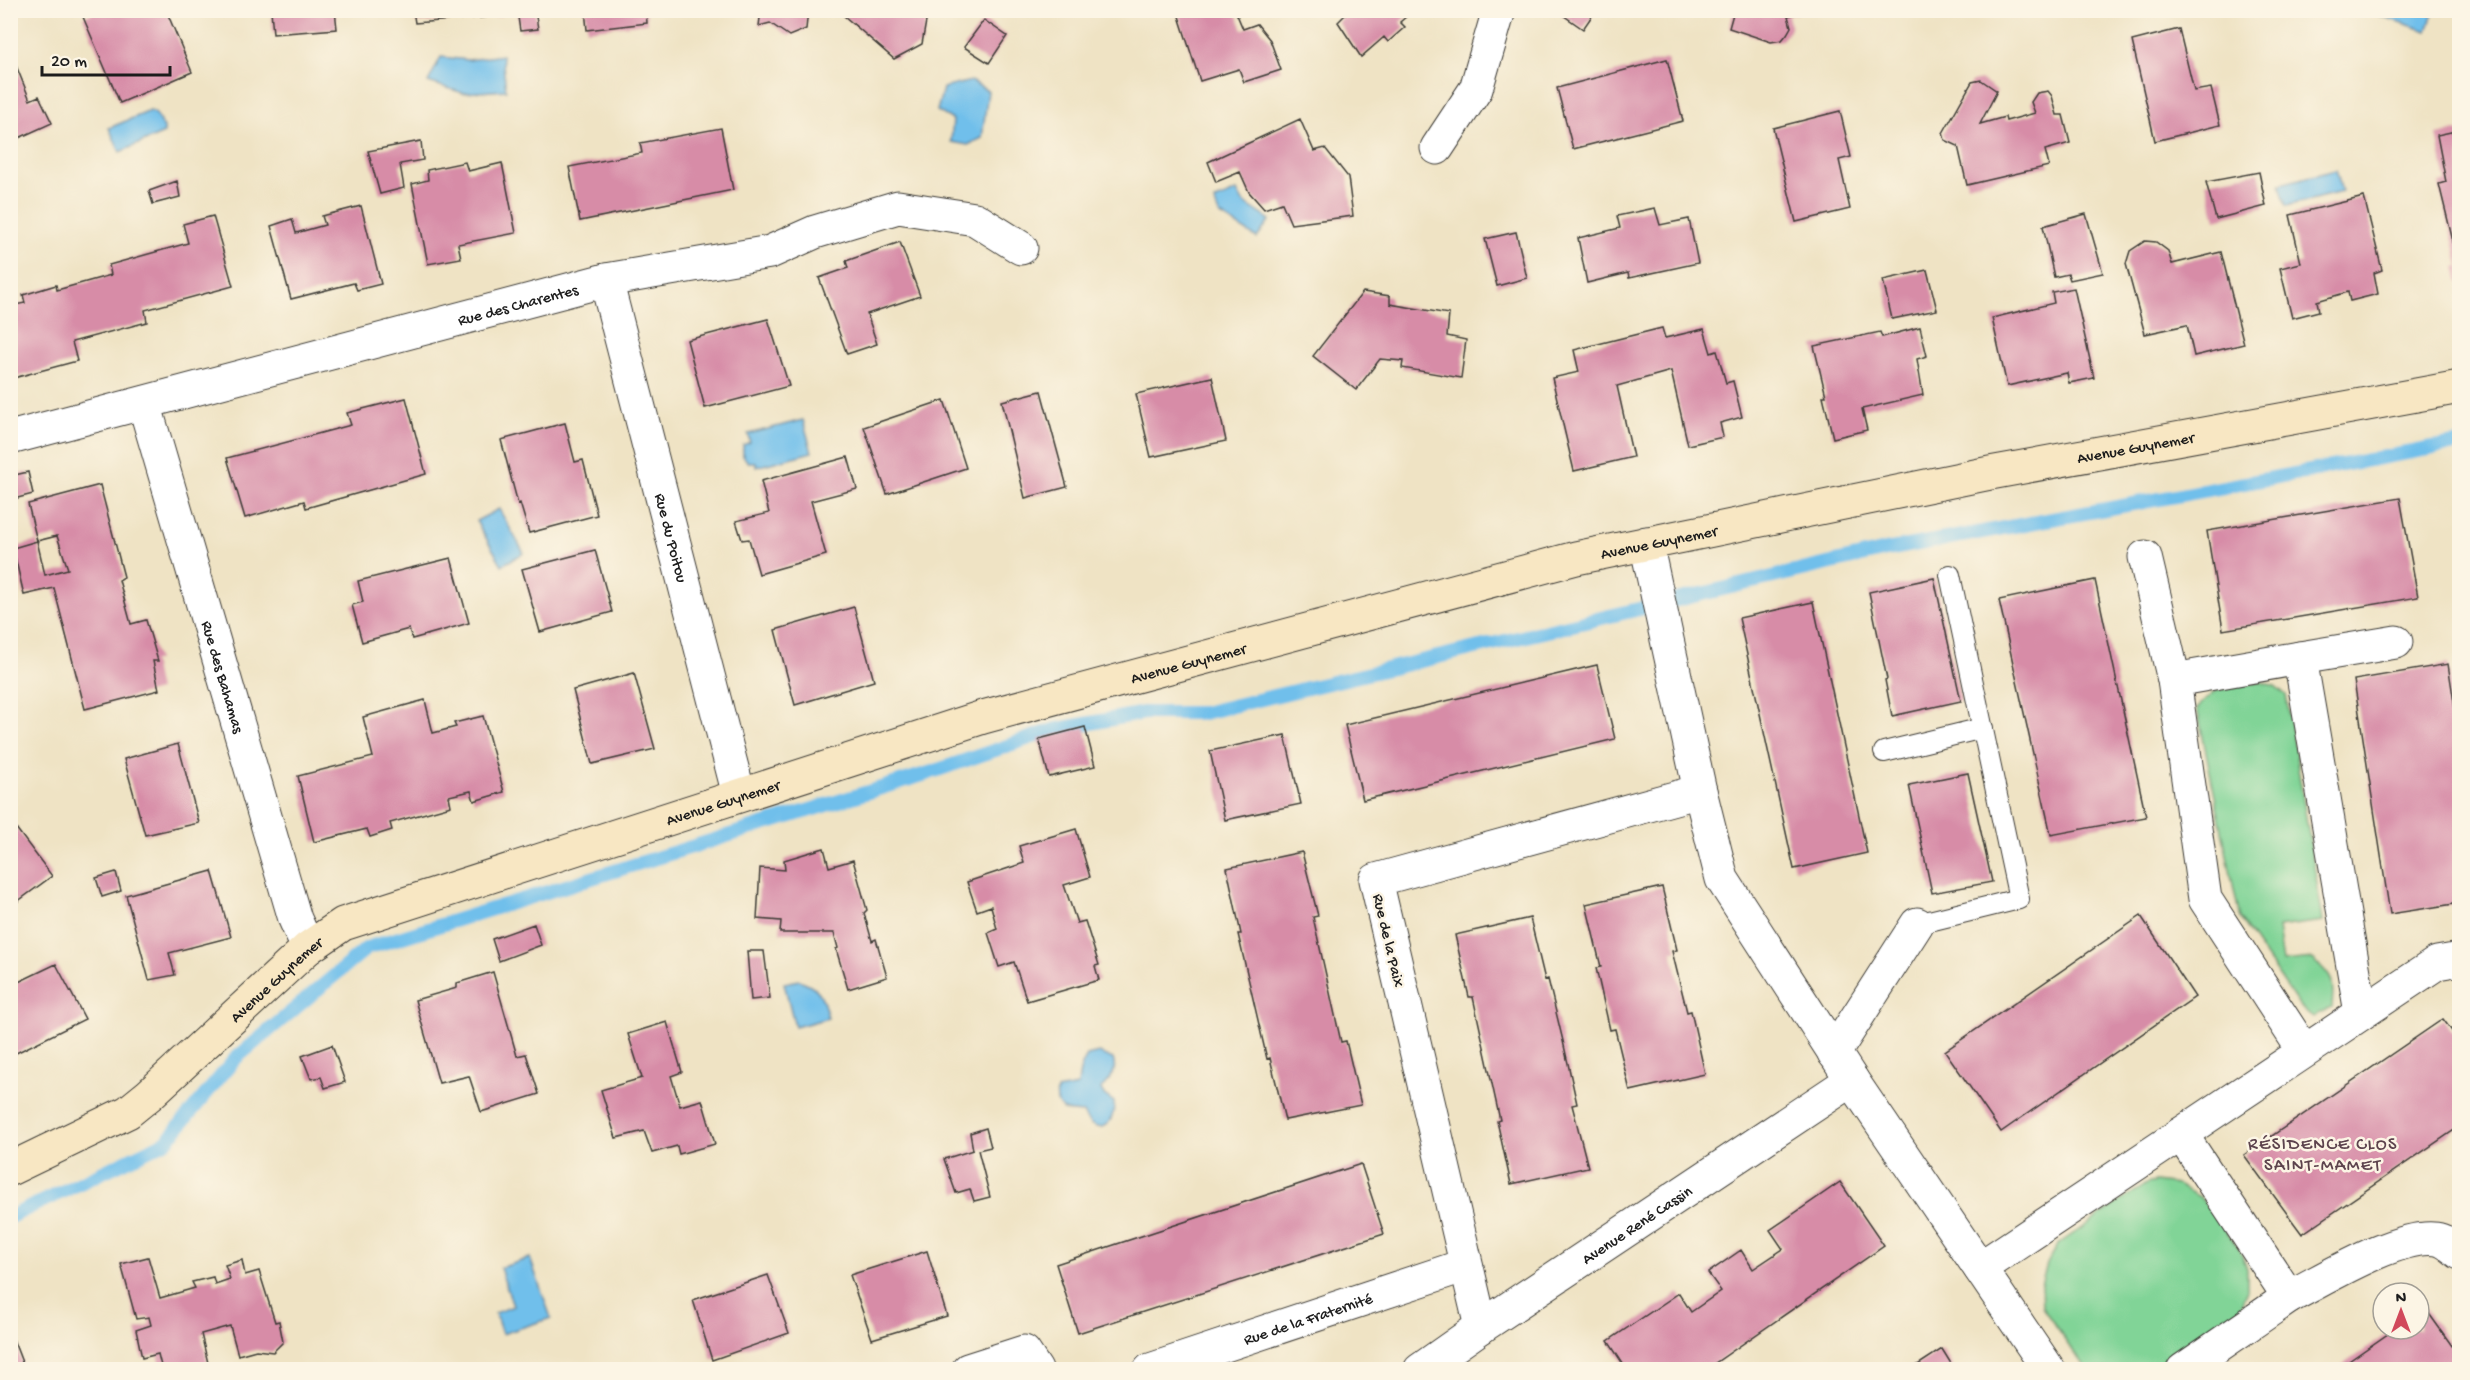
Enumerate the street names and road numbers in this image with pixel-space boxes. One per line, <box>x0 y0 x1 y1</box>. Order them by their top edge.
street label: Rue des Charentes <box>456 282 582 332</box>
street label: Avenue Guynemer <box>2076 430 2197 470</box>
street label: Rue du Poitou <box>648 492 690 586</box>
street label: Avenue Guynemer <box>1599 523 1721 566</box>
street label: Rue des Bahamas <box>195 619 246 737</box>
street label: Avenue Guynemer <box>1129 641 1250 690</box>
street label: Avenue Guynemer <box>664 777 784 832</box>
street label: Rue de la Paix <box>1367 892 1407 990</box>
street label: Avenue Guynemer <box>228 934 329 1028</box>
street label: Avenue René Cassin <box>1579 1183 1697 1270</box>
street label: Rue de la Fraternité <box>1242 1290 1376 1351</box>

